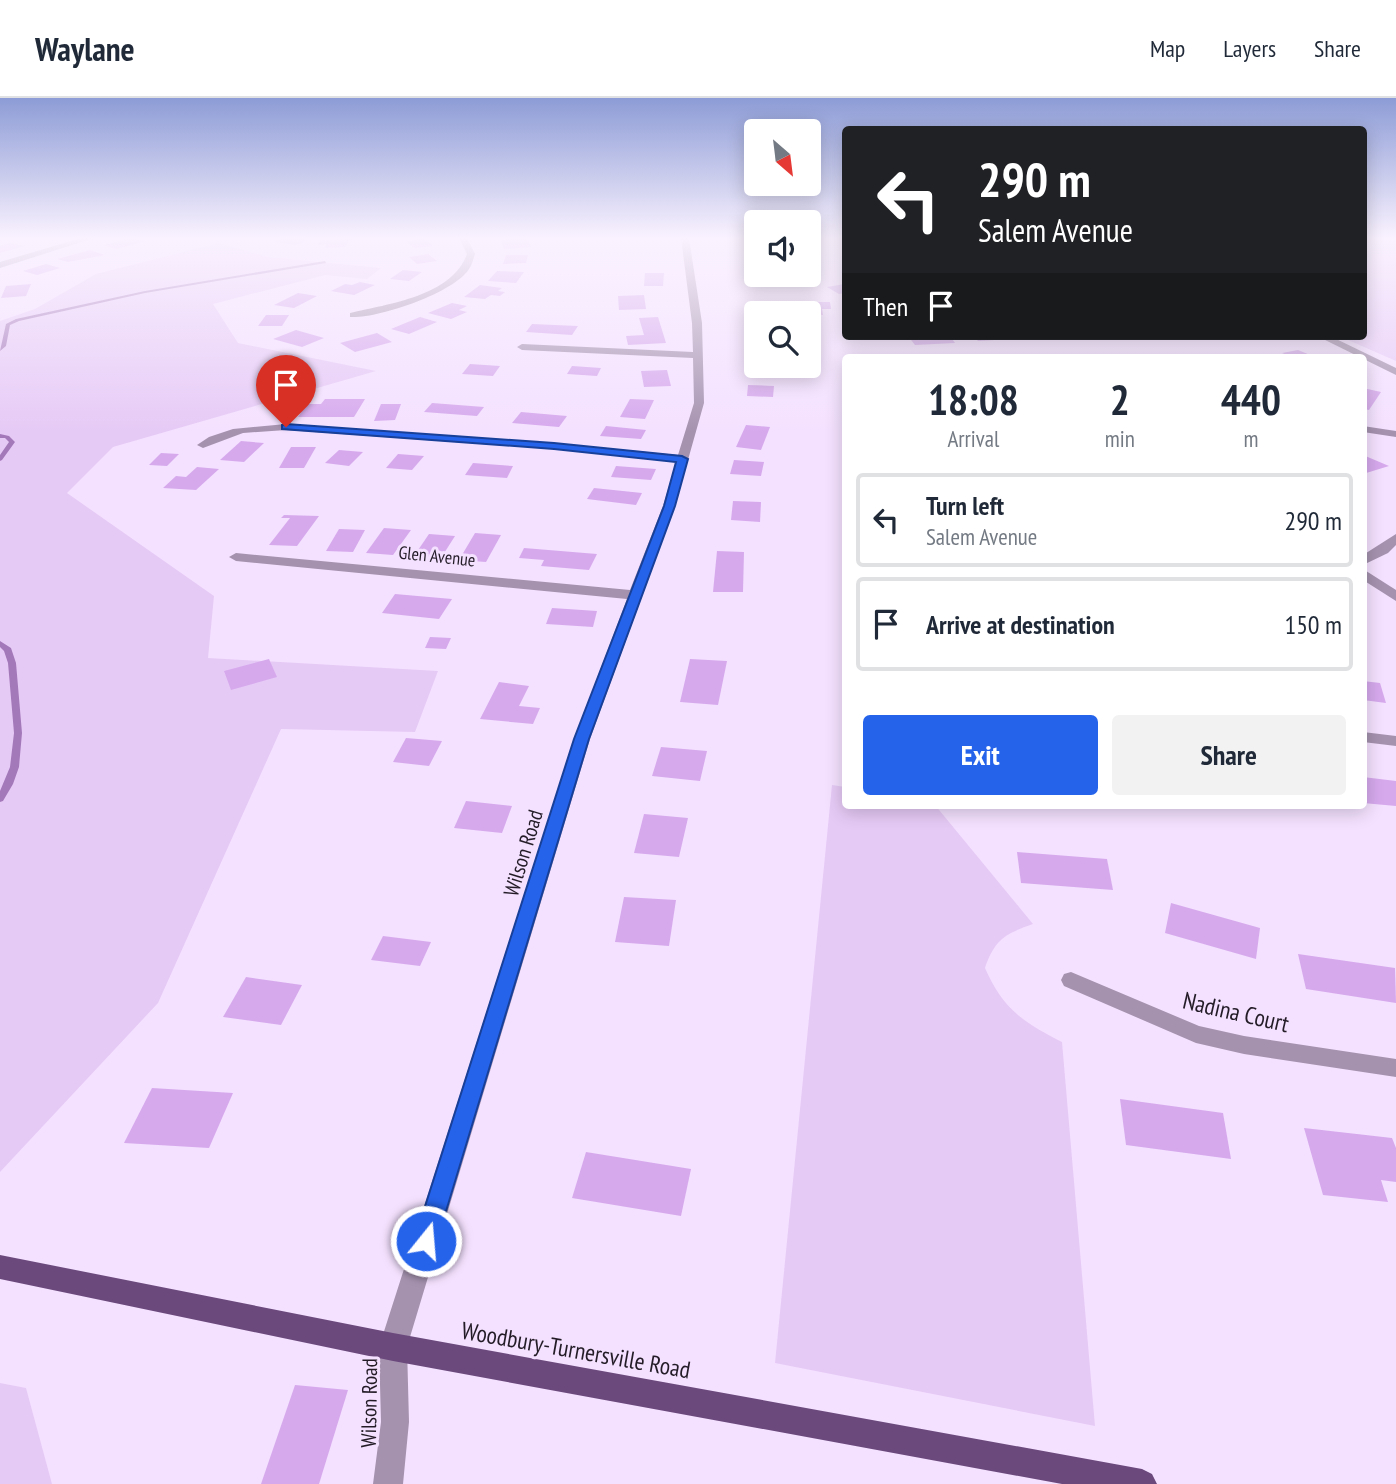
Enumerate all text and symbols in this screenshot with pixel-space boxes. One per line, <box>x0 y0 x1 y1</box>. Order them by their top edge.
text: Waylane <box>35 27 135 70</box>
text: Map <box>1150 33 1185 64</box>
text: Layers <box>1223 33 1276 64</box>
text: Share <box>1314 33 1361 64</box>
north arrow <box>744 119 821 196</box>
map controls <box>744 119 821 378</box>
text: 290 m <box>978 147 1091 211</box>
icon: left <box>863 154 954 245</box>
text: Salem Avenue <box>978 209 1133 251</box>
button: sound <box>744 210 821 287</box>
icon: arrive <box>922 287 960 325</box>
text: Then <box>863 290 908 323</box>
button: search <box>744 301 821 378</box>
pin <box>256 355 316 427</box>
icon: arrive <box>267 366 305 404</box>
text: 18:08 <box>928 372 1019 427</box>
text: 2 <box>1110 372 1130 427</box>
text: 440 <box>1221 372 1281 427</box>
text: Arrival <box>947 424 999 453</box>
text: min <box>1105 424 1135 453</box>
text: m <box>1243 424 1258 453</box>
text: Turn left <box>926 489 1004 522</box>
icon: left <box>867 501 905 539</box>
text: 290 m <box>1284 504 1342 537</box>
text: Salem Avenue <box>926 522 1037 551</box>
street label: Glen Avenue <box>397 541 477 571</box>
icon: arrive <box>867 605 905 643</box>
text: Arrive at destination <box>926 608 1115 641</box>
text: 150 m <box>1284 608 1342 641</box>
button: Exit <box>863 715 1098 795</box>
button: Share <box>1112 715 1346 795</box>
street label: Wilson Road <box>497 806 549 900</box>
street label: Nadina Court <box>1180 985 1293 1039</box>
position arrow <box>389 1204 463 1278</box>
street label: Woodbury-Turnersville Road <box>459 1315 693 1385</box>
street label: Wilson Road <box>355 1358 383 1448</box>

